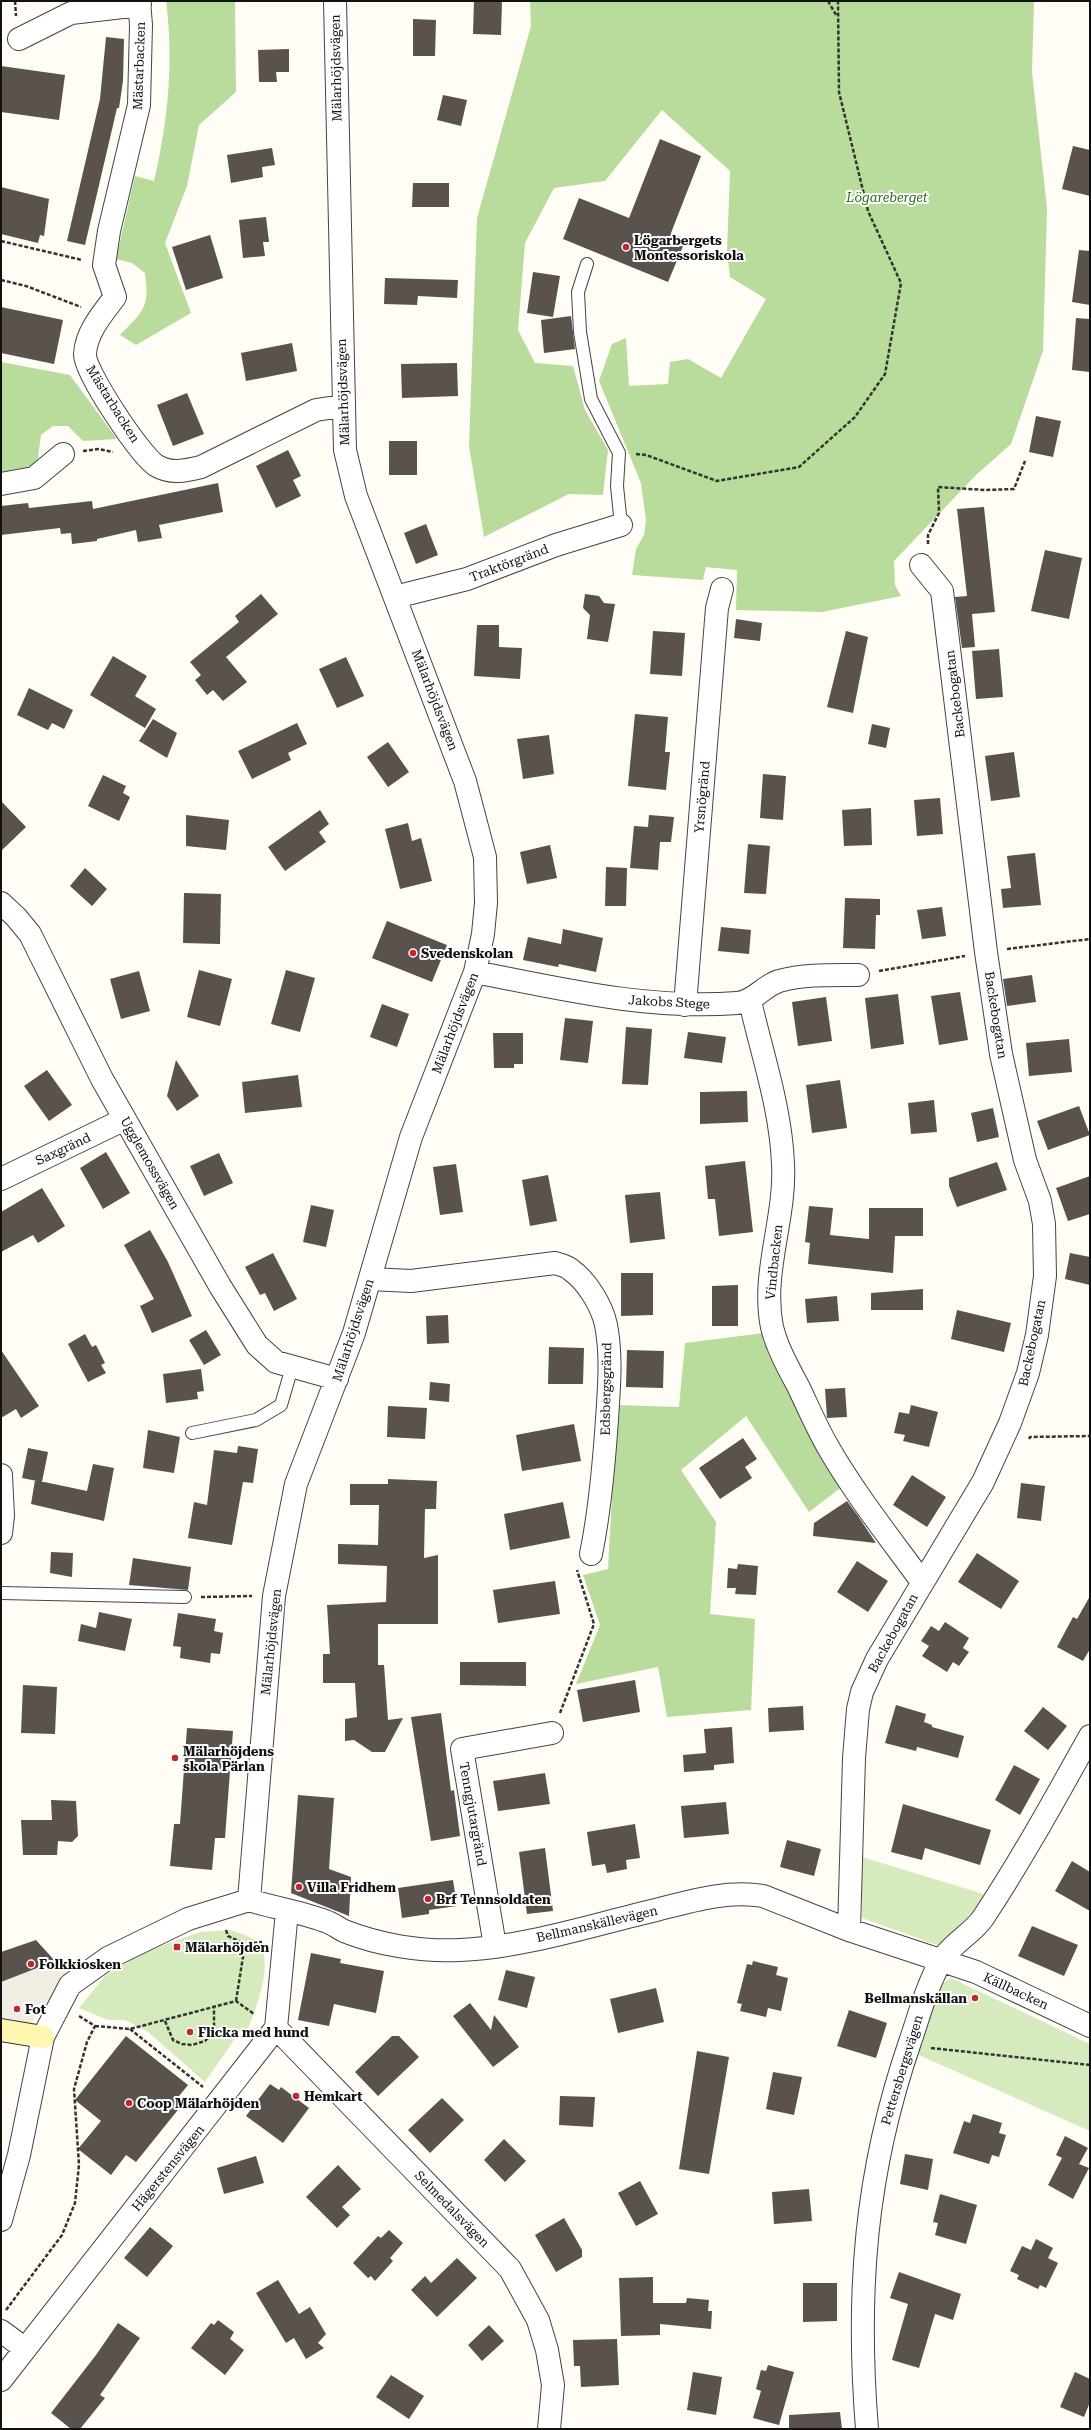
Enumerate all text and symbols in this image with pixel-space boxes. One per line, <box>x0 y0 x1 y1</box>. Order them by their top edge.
street label: Mälarhöjdsvägen <box>328 14 344 122</box>
street label: Mästarbacken <box>130 21 148 110</box>
park label: Lögareberget <box>845 190 928 205</box>
place label: Lögarbergets Montessoriskola <box>634 233 744 263</box>
marker: Lögarbergets Montessoriskola <box>621 242 631 252</box>
street label: Mälarhöjdsvägen <box>334 338 352 446</box>
street label: Mästarbacken <box>83 363 143 446</box>
street label: Traktörgränd <box>467 541 551 585</box>
street label: Mälarhöjdsvägen <box>409 647 461 753</box>
street label: Backebogatan <box>942 649 968 739</box>
street label: Yrsnögränd <box>691 760 713 834</box>
place label: Svedenskolan <box>421 946 514 961</box>
marker: Svedenskolan <box>408 948 418 958</box>
street label: Mälarhöjdsvägen <box>429 970 481 1076</box>
street label: Backebogatan <box>982 970 1010 1060</box>
street label: Jakobs Stege <box>628 992 710 1012</box>
street label: Ugglemossvägen <box>117 1114 183 1213</box>
street label: Saxgränd <box>33 1129 94 1168</box>
street label: Vindbacken <box>763 1223 785 1300</box>
street label: Mälarhöjdsvägen <box>329 1276 377 1383</box>
street label: Backebogatan <box>1015 1298 1049 1388</box>
street label: Edsbergsgränd <box>598 1341 614 1436</box>
street label: Mälarhöjdsvägen <box>258 1587 284 1696</box>
street label: Backebogatan <box>865 1590 921 1675</box>
place label: Mälarhöjdens skola Pärlan <box>183 1744 274 1774</box>
marker: Mälarhöjdens skola Pärlan <box>170 1753 180 1763</box>
street label: Tenngjutargränd <box>456 1761 490 1868</box>
place label: Villa Fridhem <box>307 1880 396 1895</box>
marker: Villa Fridhem <box>294 1882 304 1892</box>
place label: Brf Tennsoldaten <box>436 1892 551 1907</box>
marker: Brf Tennsoldaten <box>423 1894 433 1904</box>
street label: Bellmanskällevägen <box>535 1903 660 1945</box>
place label: Mälarhöjden <box>185 1940 269 1955</box>
marker: Mälarhöjden <box>172 1942 182 1952</box>
place label: Folkkiosken <box>39 1957 121 1972</box>
marker: Folkkiosken <box>26 1959 36 1969</box>
street label: Källbacken <box>981 1969 1052 2013</box>
place label: Bellmanskällan <box>865 1991 967 2006</box>
marker: Bellmanskällan <box>970 1993 980 2003</box>
place label: Fot <box>25 2002 47 2017</box>
marker: Fot <box>12 2004 22 2014</box>
street label: Pettersbergsvägen <box>878 2012 926 2127</box>
place label: Flicka med hund <box>198 2025 309 2040</box>
marker: Flicka med hund <box>185 2027 195 2037</box>
place label: Hemkart <box>304 2089 363 2104</box>
marker: Hemkart <box>291 2091 301 2101</box>
place label: Coop Mälarhöjden <box>137 2096 260 2111</box>
marker: Coop Mälarhöjden <box>124 2098 134 2108</box>
street label: Hägerstensvägen <box>129 2121 208 2214</box>
street label: Selmedalsvägen <box>412 2168 493 2251</box>

